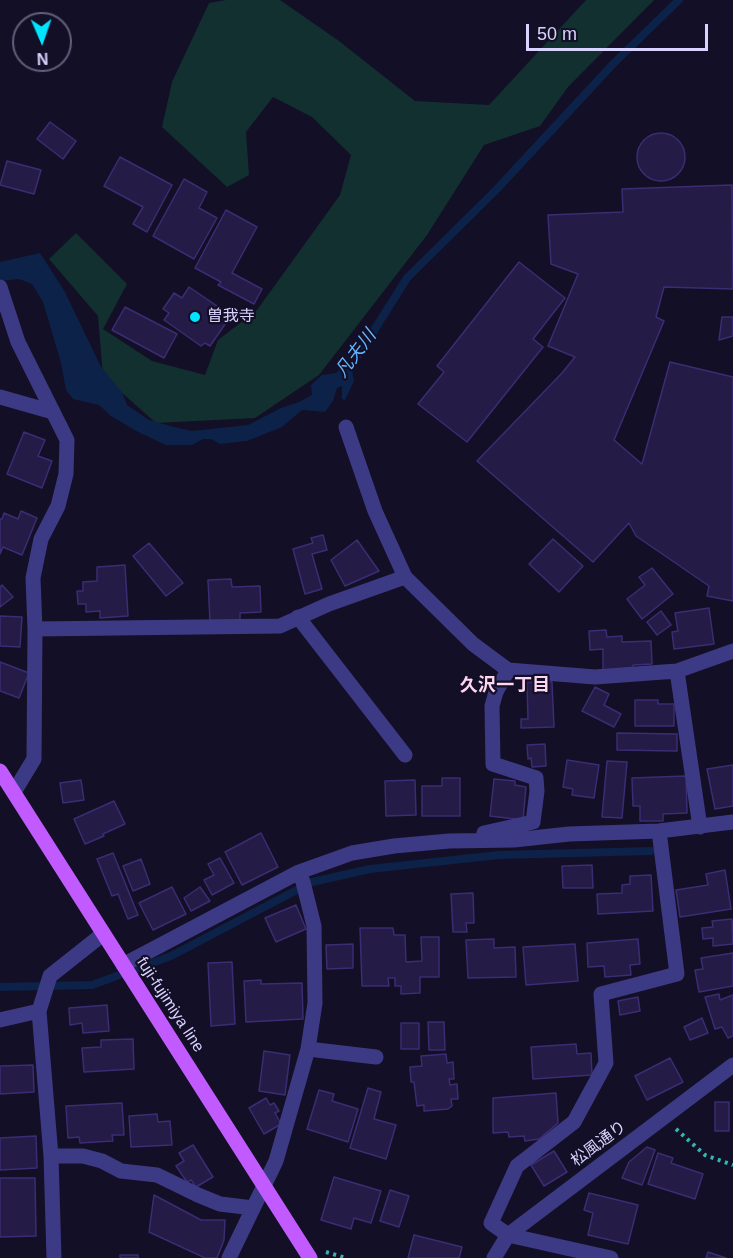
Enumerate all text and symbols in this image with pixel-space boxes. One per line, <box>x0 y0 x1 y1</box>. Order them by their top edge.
north arrow <box>12 12 72 72</box>
scale bar <box>529 12 710 50</box>
text: 50 m <box>537 24 577 44</box>
text: N <box>37 50 49 67</box>
place label: 曽我寺 <box>207 307 255 327</box>
marker: 曽我寺 <box>188 310 202 324</box>
water label: 凡夫川 <box>331 326 381 382</box>
district label: 久沢一丁目 <box>460 675 550 697</box>
street label: fuji-fujimiya line <box>132 954 208 1056</box>
street label: 松風通り <box>568 1117 630 1171</box>

